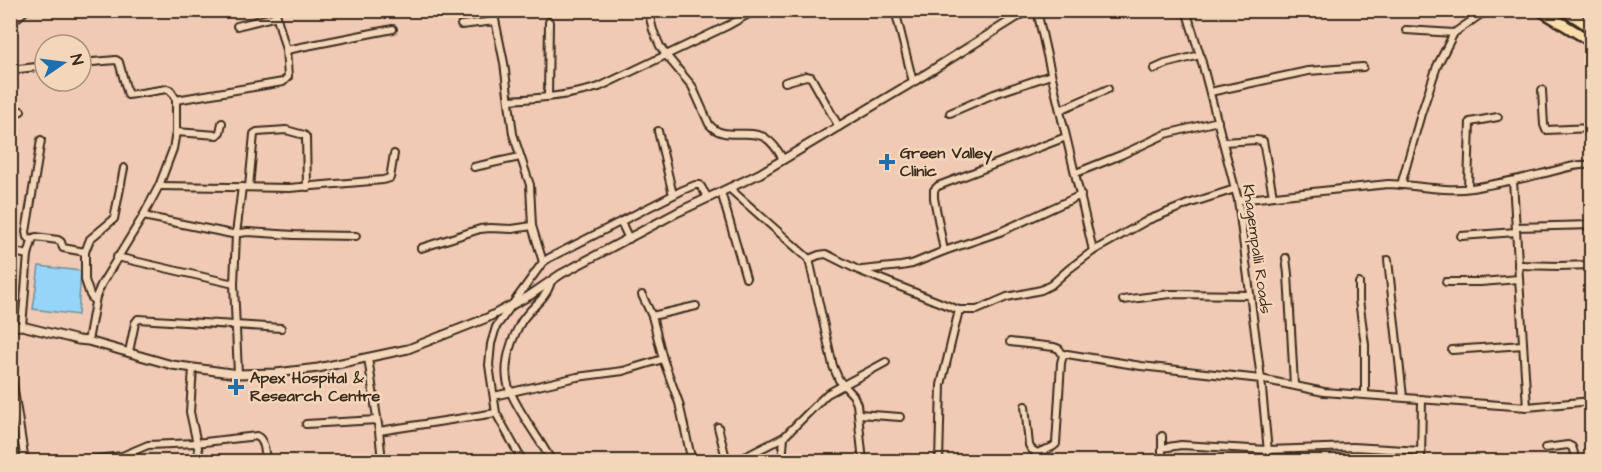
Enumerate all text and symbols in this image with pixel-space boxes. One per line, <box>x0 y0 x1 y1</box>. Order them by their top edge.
north arrow <box>33 33 93 93</box>
text: N <box>65 52 88 67</box>
place label: Green Valley Clinic <box>900 142 992 182</box>
marker: Green Valley Clinic <box>878 153 896 171</box>
street label: Khagempalli Roads <box>1236 183 1277 315</box>
place label: Apex Hospital & Research Centre <box>250 367 380 407</box>
marker: Apex Hospital & Research Centre <box>227 378 245 396</box>

